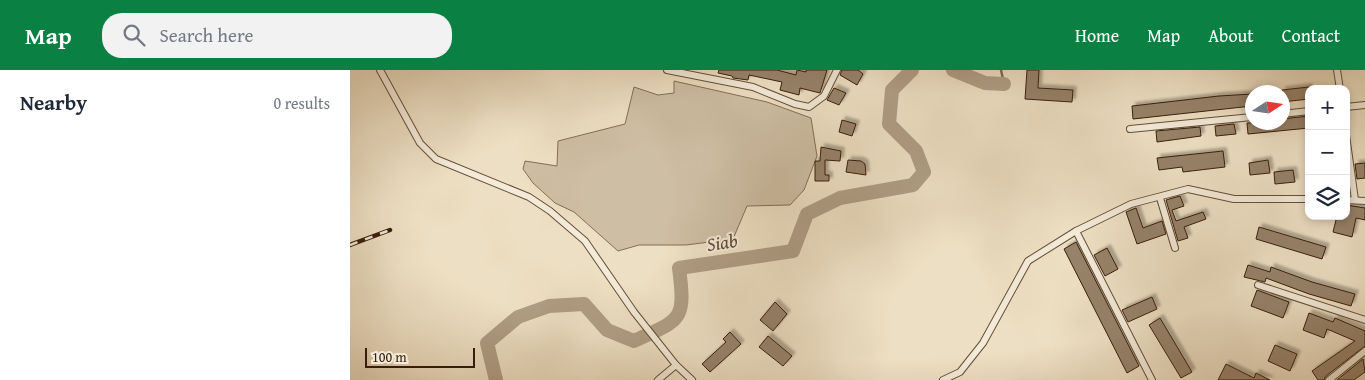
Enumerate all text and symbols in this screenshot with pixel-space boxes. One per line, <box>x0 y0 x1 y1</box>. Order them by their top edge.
search box <box>102 13 452 58</box>
text: Map <box>25 18 72 53</box>
icon: search <box>120 21 148 49</box>
text: Search here <box>160 21 253 49</box>
text: Home <box>1075 22 1119 49</box>
text: Map <box>1147 22 1180 49</box>
text: About <box>1208 22 1254 49</box>
text: Contact <box>1282 22 1340 49</box>
north arrow <box>1245 85 1290 130</box>
map controls <box>1305 85 1350 220</box>
button: + <box>1305 85 1350 130</box>
text: Nearby <box>20 87 87 118</box>
text: 0 results <box>273 91 330 115</box>
button: − <box>1305 130 1350 175</box>
button: layers <box>1305 175 1350 220</box>
water label: Siab <box>704 226 740 258</box>
scale bar <box>365 345 475 368</box>
text: 100 m <box>372 347 407 367</box>

